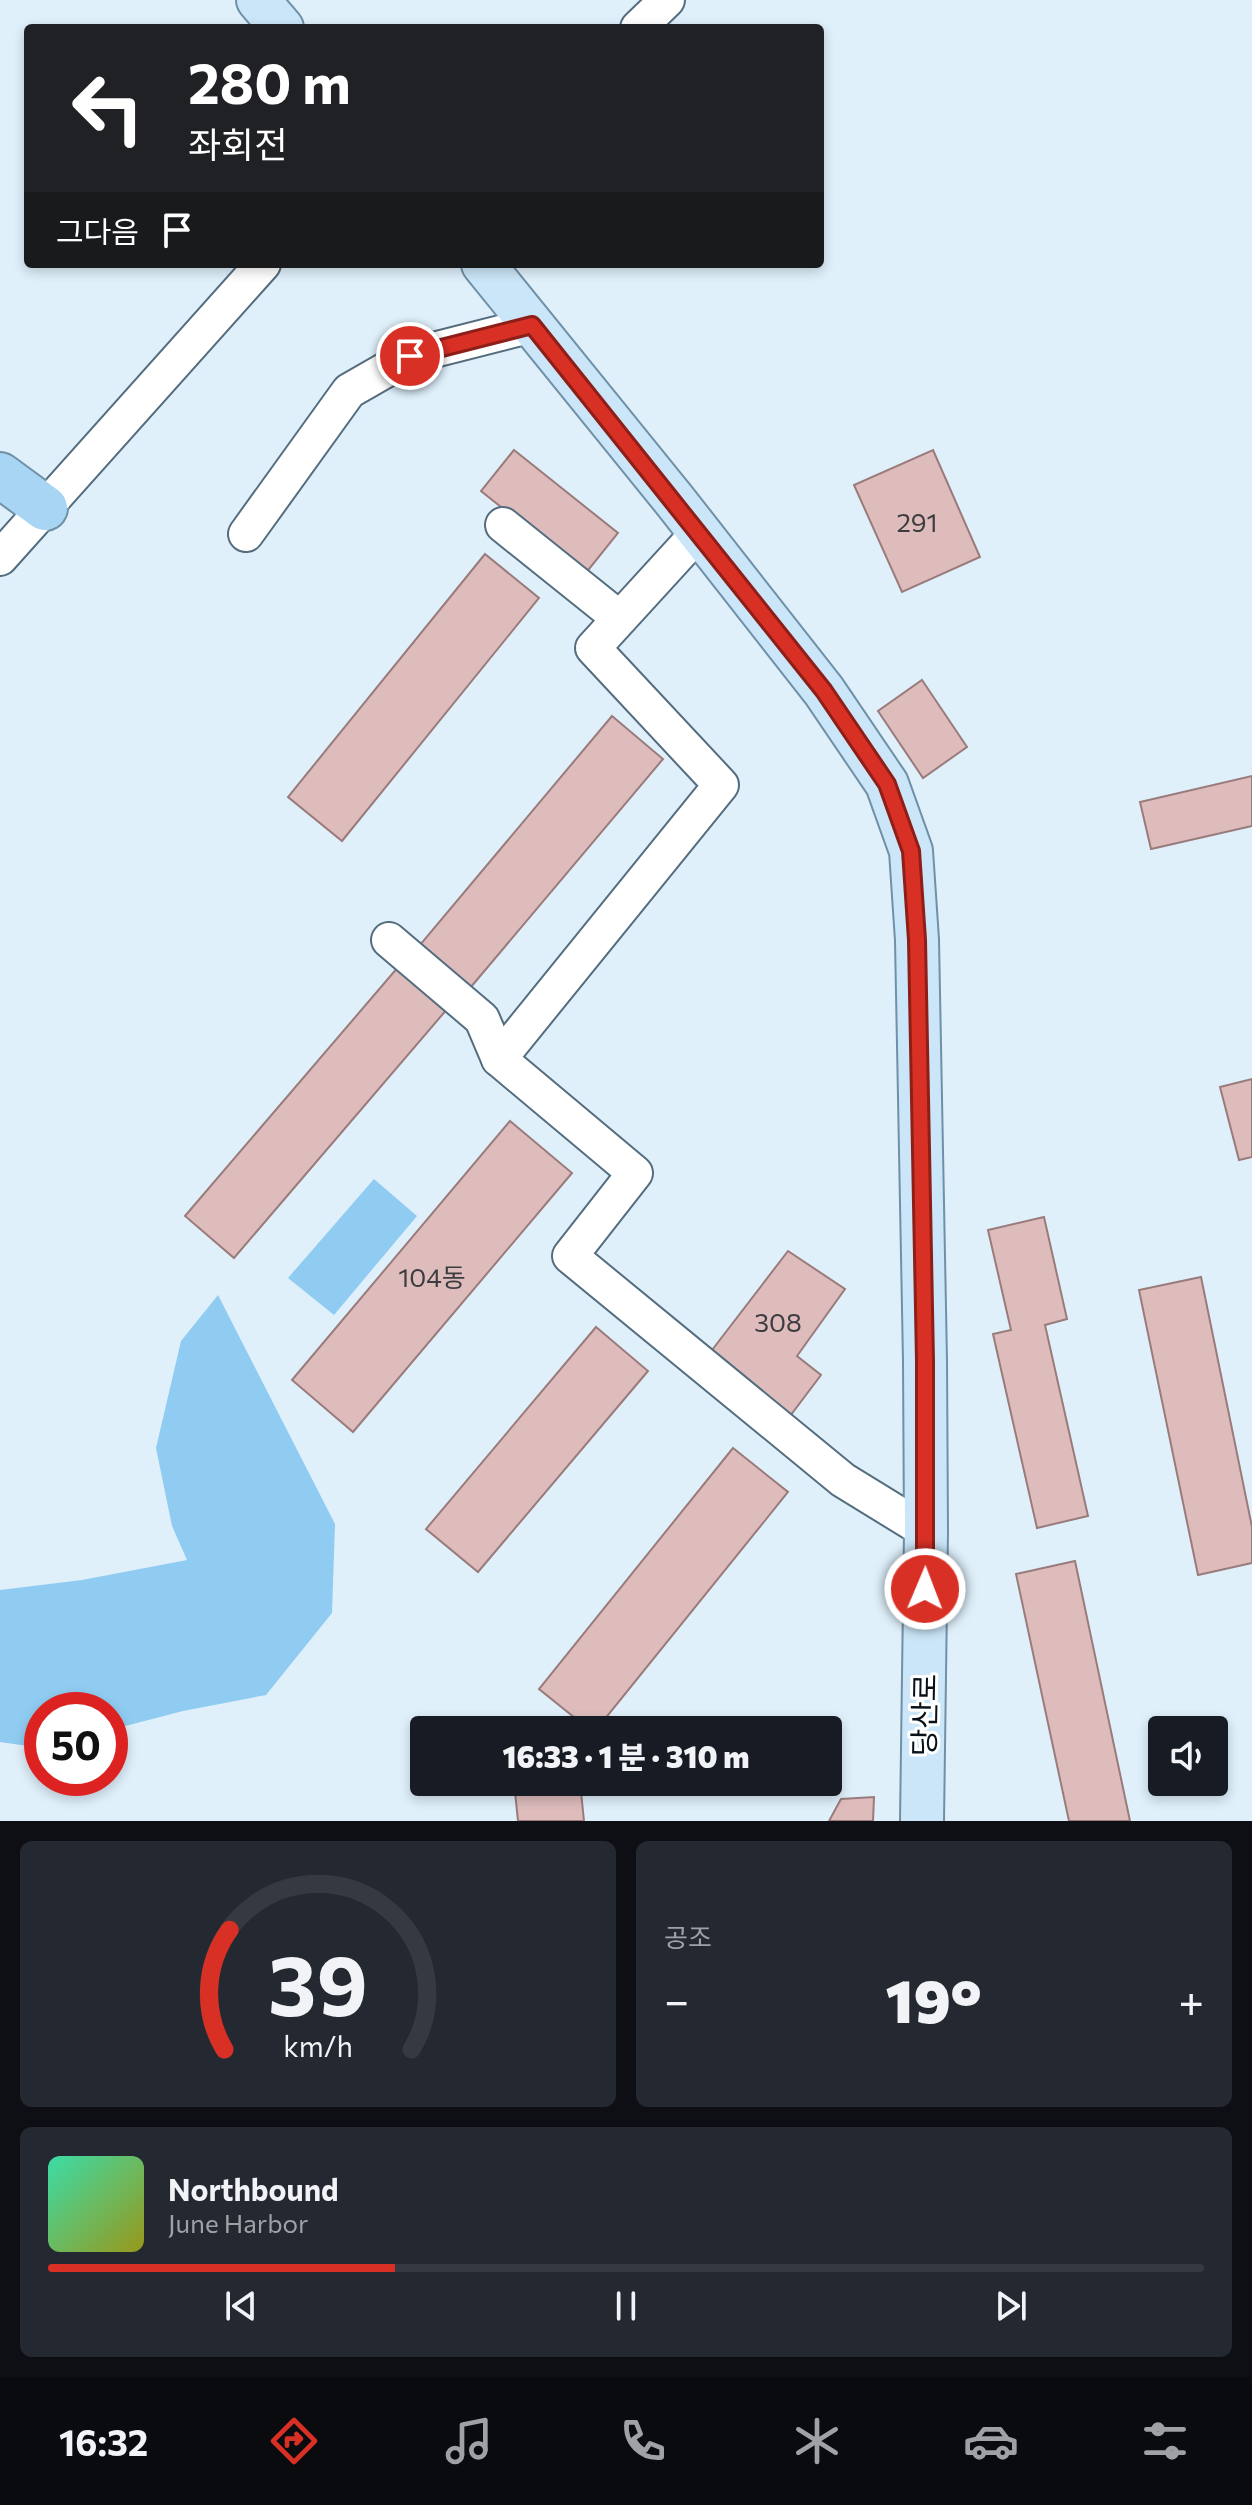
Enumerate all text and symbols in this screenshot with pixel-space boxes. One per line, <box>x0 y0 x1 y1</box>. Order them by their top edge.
text: 280 m <box>188 47 351 116</box>
icon: left <box>56 56 160 160</box>
text: 좌회전 <box>188 121 287 165</box>
icon: arrive <box>155 208 199 252</box>
text: 그다음 <box>56 212 139 249</box>
pin <box>376 322 444 390</box>
icon: arrive <box>388 334 432 378</box>
house number: 291 <box>896 506 938 537</box>
house number: 104동 <box>398 1261 466 1292</box>
house number: 308 <box>754 1306 802 1337</box>
position arrow <box>883 1547 967 1631</box>
street label: 당산로 <box>904 1673 942 1757</box>
speed limit sign: 50 <box>24 1692 128 1796</box>
map controls <box>1148 1716 1228 1796</box>
button: sound <box>1148 1716 1228 1796</box>
text: 16:33 · 1 분 · 310 m <box>503 1737 749 1774</box>
text: 공조 <box>664 1921 712 1952</box>
text: 39 <box>268 1931 368 2033</box>
text: 19° <box>885 1962 982 2035</box>
text: − <box>664 1972 689 2026</box>
text: + <box>1178 1972 1204 2026</box>
text: km/h <box>283 2028 353 2063</box>
text: Northbound <box>168 2170 339 2207</box>
text: June Harbor <box>168 2207 308 2238</box>
icon: previous <box>219 2284 263 2328</box>
icon: pause <box>604 2284 648 2328</box>
icon: next <box>989 2284 1033 2328</box>
icon: directions <box>266 2413 322 2469</box>
icon: music <box>441 2413 497 2469</box>
icon: phone <box>615 2413 671 2469</box>
icon: climate <box>789 2413 845 2469</box>
icon: car <box>963 2413 1019 2469</box>
icon: filters <box>1137 2413 1193 2469</box>
text: 16:32 <box>59 2419 148 2463</box>

